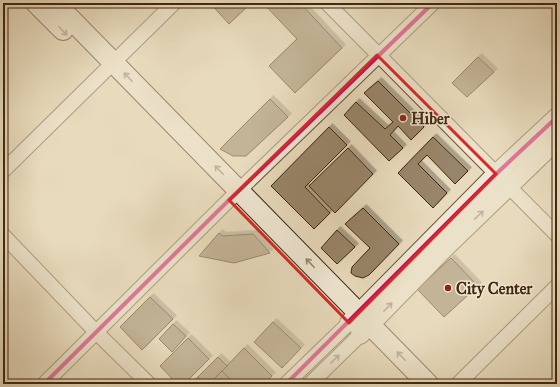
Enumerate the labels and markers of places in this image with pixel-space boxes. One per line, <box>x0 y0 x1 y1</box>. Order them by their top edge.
place label: Hiber <box>411 109 451 128</box>
marker: Hiber <box>398 113 408 123</box>
place label: City Center <box>456 279 533 299</box>
marker: City Center <box>443 283 453 293</box>

